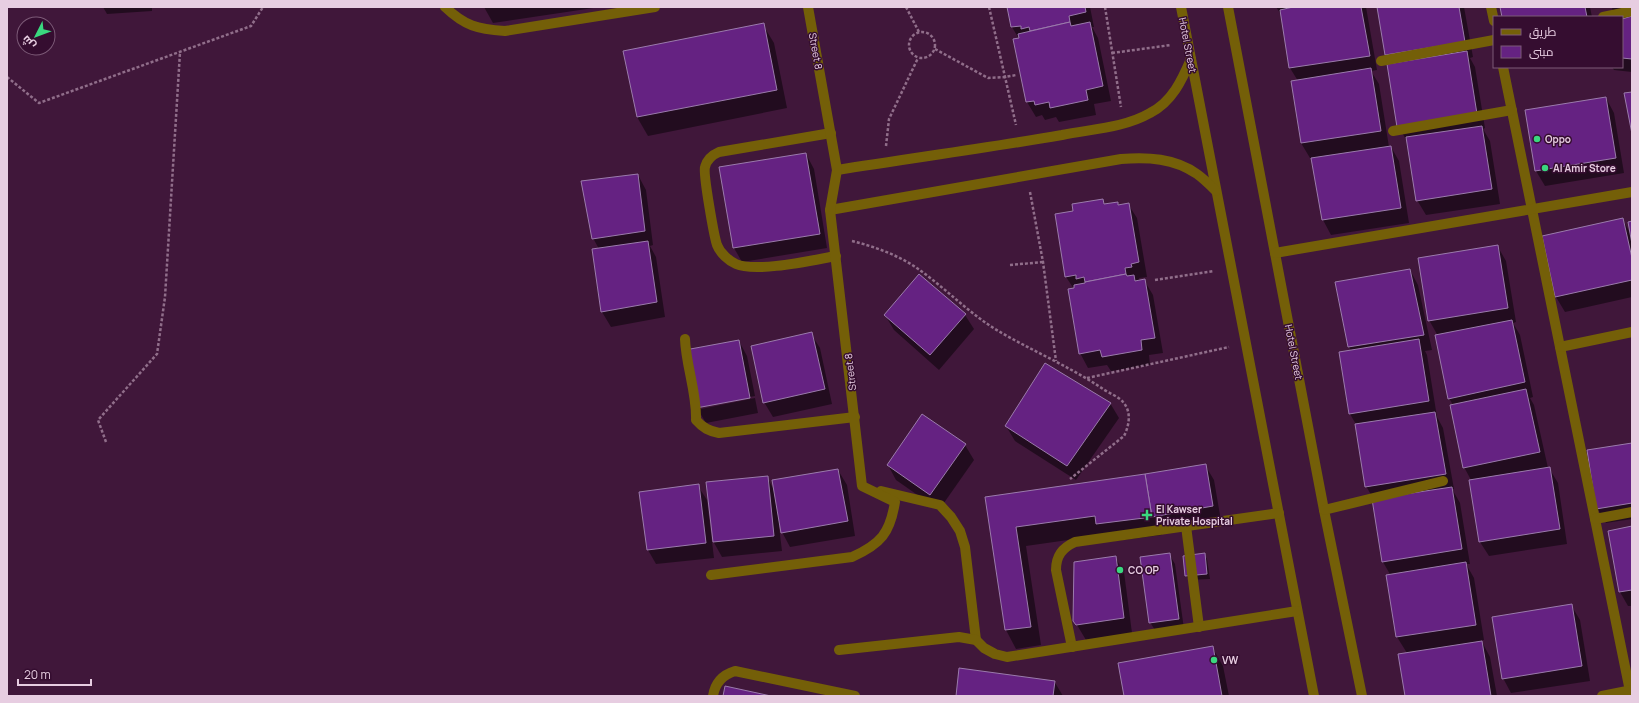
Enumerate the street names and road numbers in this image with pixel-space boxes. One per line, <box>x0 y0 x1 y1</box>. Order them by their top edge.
street label: Hotel Street <box>1176 16 1200 74</box>
street label: Street 8 <box>806 31 826 71</box>
street label: Hotel Street <box>1282 323 1306 381</box>
street label: Street 8 <box>841 353 859 391</box>

